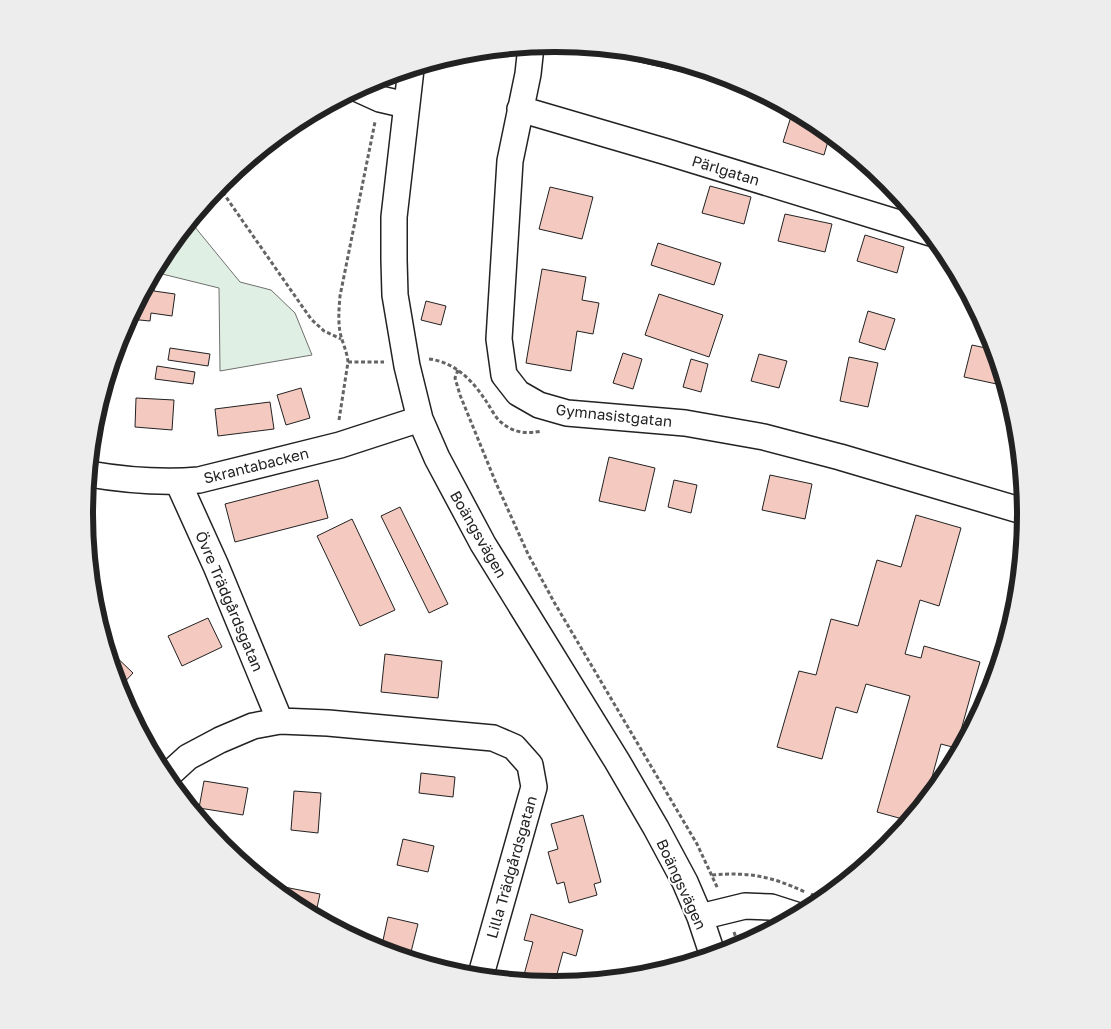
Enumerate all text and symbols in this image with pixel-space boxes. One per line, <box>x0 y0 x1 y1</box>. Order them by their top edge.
street label: Pärlgatan <box>690 151 762 189</box>
street label: Gymnasistgatan <box>555 400 673 430</box>
street label: Skrantabacken <box>202 443 310 487</box>
street label: Boängsvägen <box>447 487 511 581</box>
street label: Övre Trädgårdsgatan <box>192 528 268 674</box>
street label: Lilla Trädgårdsgatan <box>482 794 540 940</box>
street label: Boängsvägen <box>653 836 711 932</box>

